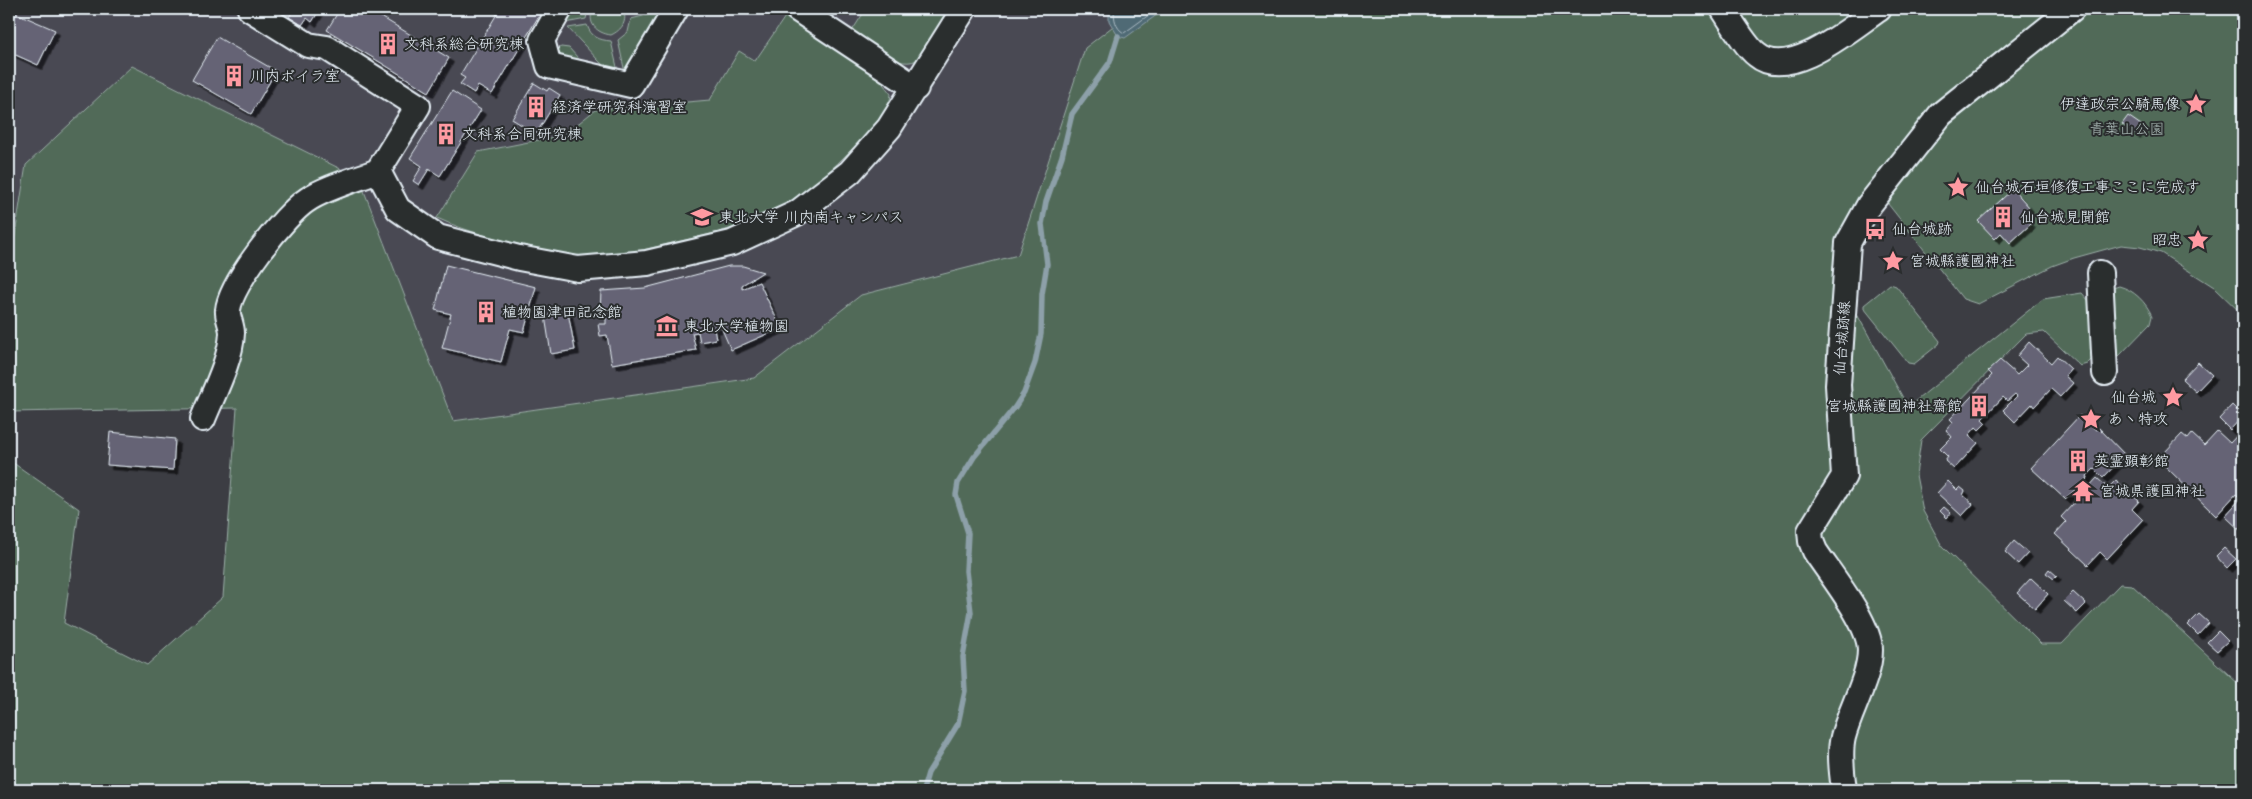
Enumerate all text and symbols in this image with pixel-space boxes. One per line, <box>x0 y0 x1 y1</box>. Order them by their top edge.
building icon: 文科系総合研究棟 <box>375 31 401 57</box>
place label: 文科系総合研究棟 <box>404 35 524 53</box>
building icon: 川内ボイラ室 <box>221 63 247 89</box>
place label: 川内ボイラ室 <box>250 67 340 85</box>
place icon: 伊達政宗公騎馬像 <box>2183 91 2209 117</box>
building icon: 経済学研究科演習室 <box>523 94 549 120</box>
place label: 伊達政宗公騎馬像 <box>2060 95 2180 113</box>
place label: 経済学研究科演習室 <box>552 98 687 116</box>
park label: 青葉山公園 <box>2089 120 2165 138</box>
building icon: 文科系合同研究棟 <box>433 121 459 147</box>
place label: 文科系合同研究棟 <box>462 125 582 143</box>
place icon: 仙台城石垣修復工事ここに完成す <box>1945 174 1971 200</box>
place label: 仙台城石垣修復工事ここに完成す <box>1975 178 2200 196</box>
school or university icon: 東北大学 川内南キャンパス <box>689 204 715 230</box>
building icon: 仙台城見聞館 <box>1990 204 2016 230</box>
place label: 東北大学 川内南キャンパス <box>719 208 903 226</box>
place label: 仙台城見聞館 <box>2020 208 2110 226</box>
bus stop icon: 仙台城跡 <box>1862 216 1888 242</box>
place label: 仙台城跡 <box>1892 220 1952 238</box>
place icon: 昭忠 <box>2185 227 2211 253</box>
place label: 昭忠 <box>2152 231 2182 249</box>
place icon: 宮城縣護國神社 <box>1880 248 1906 274</box>
place label: 宮城縣護國神社 <box>1910 252 2015 270</box>
building icon: 植物園津田記念館 <box>473 299 499 325</box>
street label: 仙台城跡線 <box>1830 300 1854 376</box>
place label: 植物園津田記念館 <box>502 303 622 321</box>
museum icon: 東北大学植物園 <box>654 313 680 339</box>
place label: 東北大学植物園 <box>684 317 789 335</box>
place icon: 仙台城 <box>2160 384 2186 410</box>
place label: 仙台城 <box>2111 388 2156 406</box>
building icon: 宮城縣護國神社齋館 <box>1966 393 1992 419</box>
place label: 宮城縣護國神社齋館 <box>1827 397 1962 415</box>
place icon: あヽ特攻 <box>2078 406 2104 432</box>
place label: あヽ特攻 <box>2108 410 2168 428</box>
building icon: 英霊顕彰館 <box>2065 448 2091 474</box>
place label: 英霊顕彰館 <box>2094 452 2169 470</box>
temple icon: 宮城県護国神社 <box>2070 478 2096 504</box>
place label: 宮城県護国神社 <box>2100 482 2205 500</box>

